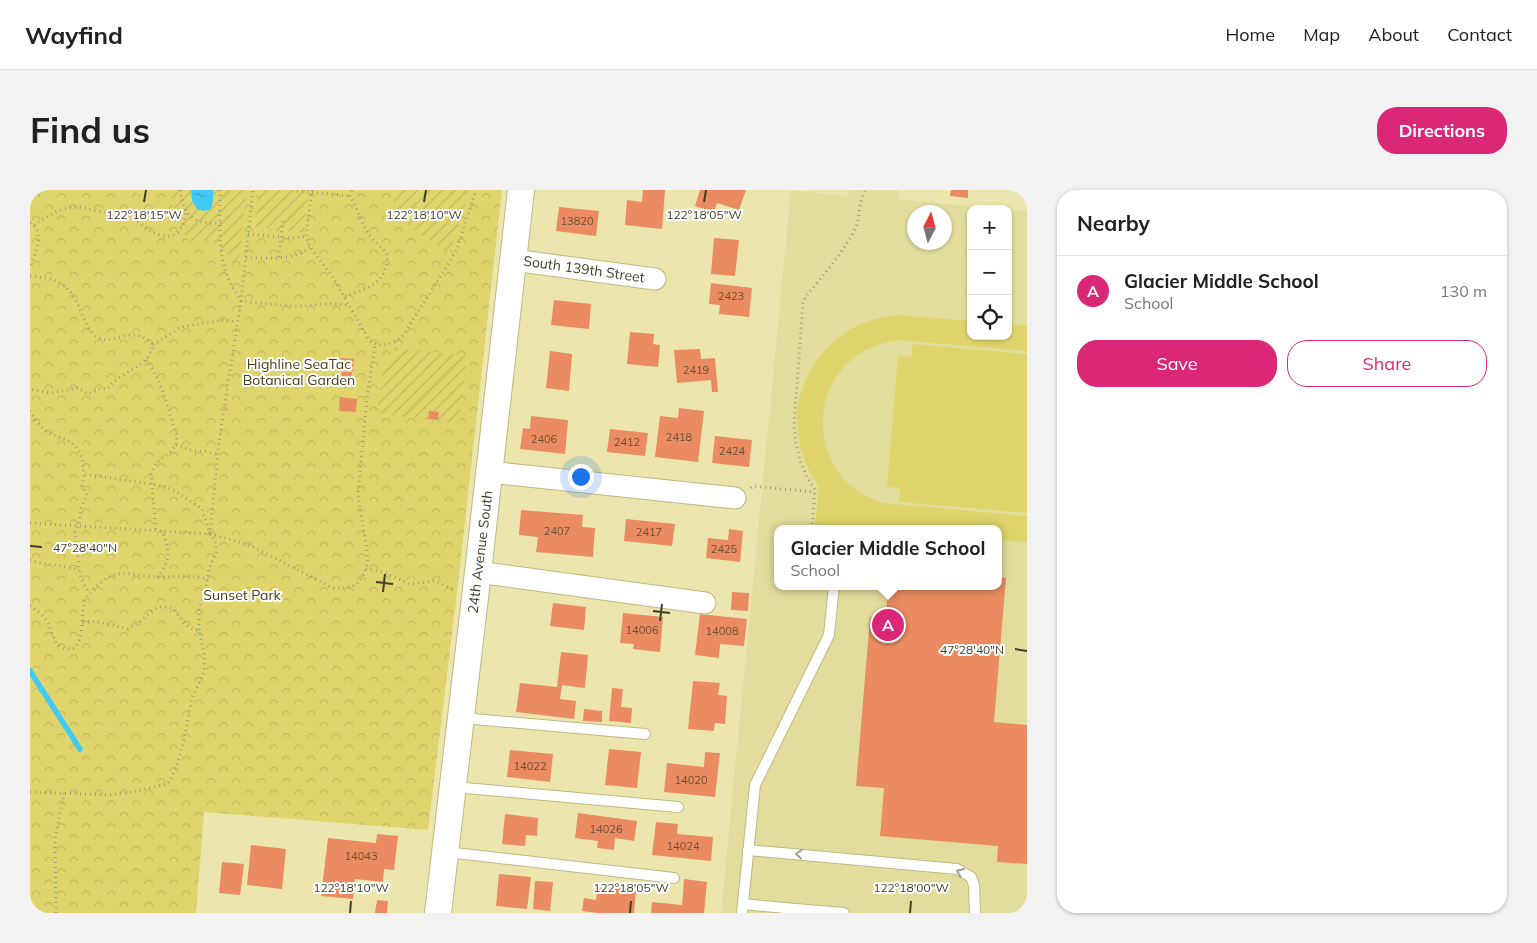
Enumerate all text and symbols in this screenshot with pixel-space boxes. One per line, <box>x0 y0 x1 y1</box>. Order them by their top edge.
text: Wayfind <box>25 20 123 50</box>
text: Home <box>1225 23 1275 46</box>
text: Map <box>1303 23 1340 46</box>
text: About <box>1368 23 1419 46</box>
text: Contact <box>1447 23 1512 46</box>
button: Directions <box>1377 107 1507 154</box>
text: Find us <box>30 108 150 152</box>
north arrow <box>907 205 952 250</box>
map controls <box>967 205 1012 340</box>
button: + <box>967 205 1012 250</box>
text: 122°18'15"W <box>106 207 182 222</box>
text: 122°18'10"W <box>386 207 462 222</box>
text: 122°18'05"W <box>666 207 742 222</box>
text: Nearby <box>1077 210 1150 236</box>
house number: 13820 <box>561 214 594 228</box>
button: − <box>967 250 1012 295</box>
street label: South 139th Street <box>522 252 646 286</box>
text: Glacier Middle School <box>1124 269 1319 293</box>
text: A <box>1087 281 1099 301</box>
text: 130 m <box>1440 281 1487 301</box>
house number: 2423 <box>718 289 744 303</box>
text: School <box>1124 293 1173 313</box>
button: locate <box>967 295 1012 340</box>
button: Save <box>1077 340 1277 387</box>
button: Share <box>1287 340 1487 387</box>
park label: Highline SeaTac Botanical Garden <box>243 355 355 389</box>
house number: 2419 <box>683 363 709 377</box>
house number: 2418 <box>666 430 693 444</box>
house number: 2406 <box>531 432 558 446</box>
house number: 2412 <box>614 435 641 449</box>
house number: 2424 <box>719 444 746 458</box>
your location <box>568 464 594 490</box>
street label: 24th Avenue South <box>464 489 496 615</box>
house number: 2407 <box>544 524 570 538</box>
house number: 2417 <box>636 525 662 539</box>
popup <box>774 525 1002 590</box>
text: Glacier Middle School <box>791 536 985 560</box>
text: 47°28'40"N <box>53 540 117 555</box>
house number: 2425 <box>711 542 738 556</box>
text: School <box>791 560 840 580</box>
park label: Sunset Park <box>203 586 282 604</box>
pin: A <box>872 606 904 644</box>
house number: 14006 <box>626 623 659 637</box>
house number: 14008 <box>706 624 739 638</box>
text: 47°28'40"N <box>940 642 1004 657</box>
house number: 14022 <box>514 759 547 773</box>
house number: 14020 <box>675 773 708 787</box>
house number: 14026 <box>590 822 623 836</box>
house number: 14024 <box>667 839 700 853</box>
house number: 14043 <box>345 849 378 863</box>
one-way arrow <box>795 849 803 860</box>
one-way arrow <box>956 868 965 878</box>
text: 122°18'10"W <box>313 880 389 895</box>
text: 122°18'05"W <box>593 880 669 895</box>
text: 122°18'00"W <box>873 880 949 895</box>

